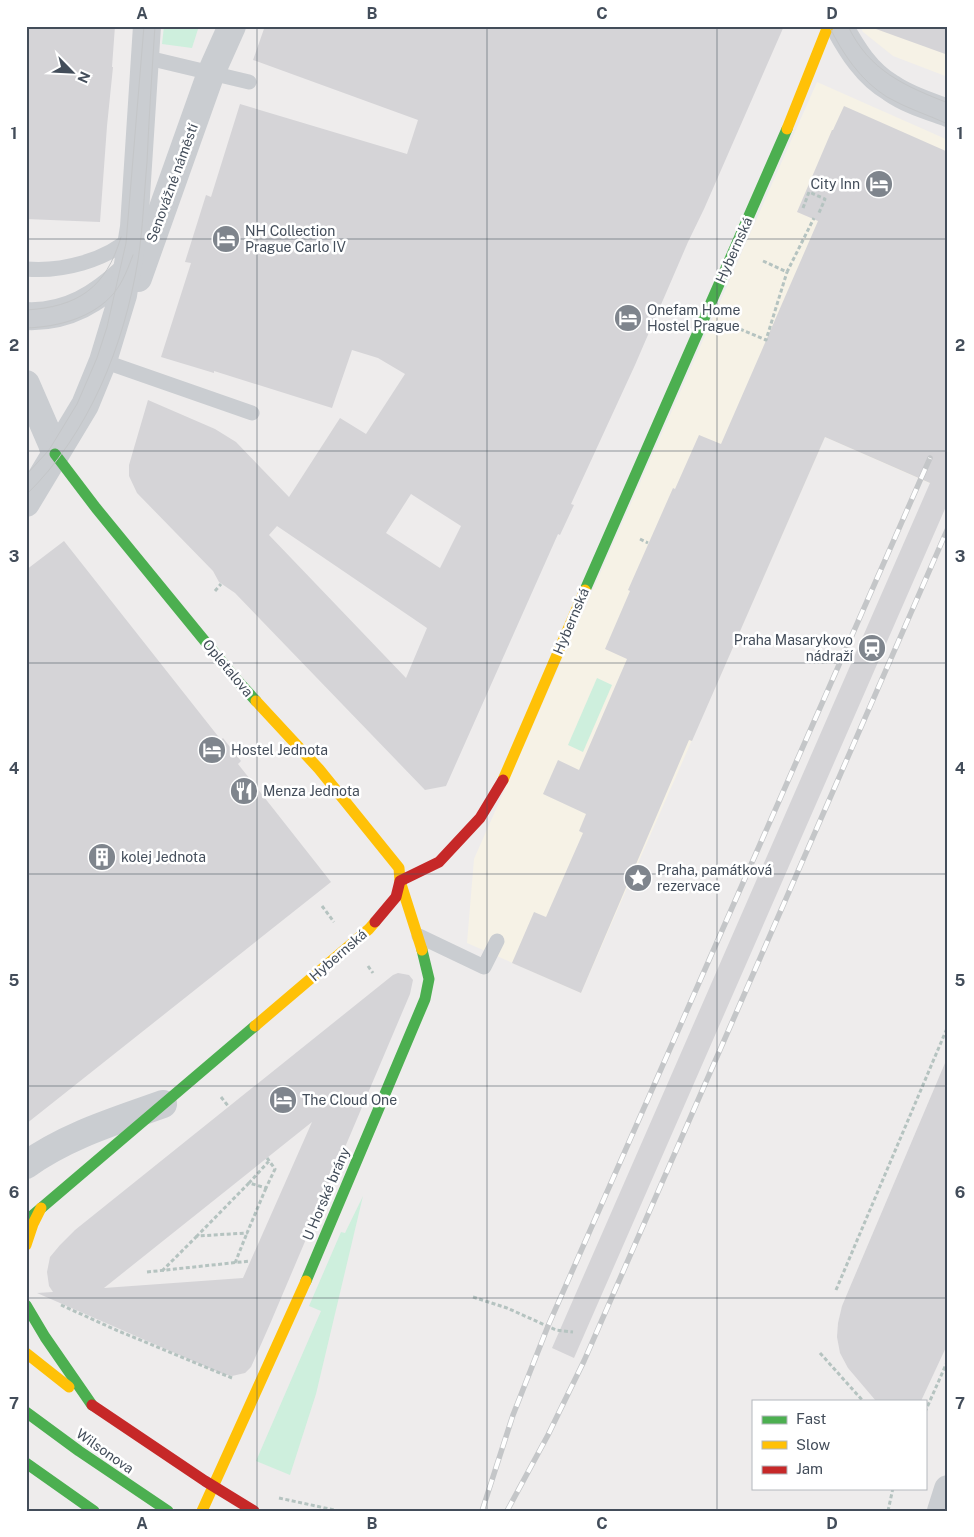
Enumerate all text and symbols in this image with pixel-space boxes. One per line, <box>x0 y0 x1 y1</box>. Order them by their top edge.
text: A <box>136 4 148 23</box>
text: B <box>367 4 378 23</box>
text: C <box>596 4 608 23</box>
text: D <box>826 4 838 23</box>
north arrow <box>48 48 98 98</box>
text: N <box>74 69 93 86</box>
street label: Senovážné náměstí <box>143 121 201 245</box>
text: 1 <box>11 124 17 143</box>
text: 1 <box>957 124 963 143</box>
hotel icon: City Inn <box>864 169 894 199</box>
place label: City Inn <box>810 176 860 192</box>
street label: Hybernská <box>712 215 756 285</box>
place label: NH Collection Prague Carlo IV <box>245 223 347 255</box>
hotel icon: NH Collection Prague Carlo IV <box>211 224 241 254</box>
place label: Onefam Home Hostel Prague <box>647 302 740 334</box>
hotel icon: Onefam Home Hostel Prague <box>613 303 643 333</box>
text: 2 <box>9 336 19 355</box>
text: 2 <box>955 336 965 355</box>
text: 3 <box>9 547 19 566</box>
text: 3 <box>955 547 965 566</box>
street label: Hybernská <box>550 585 592 657</box>
place label: Praha Masarykovo nádraží <box>734 632 854 664</box>
station icon: Praha Masarykovo nádraží <box>857 633 887 663</box>
street label: Opletalova <box>200 636 256 700</box>
hotel icon: Hostel Jednota <box>197 735 227 765</box>
place label: Hostel Jednota <box>231 742 328 758</box>
text: 4 <box>9 759 20 778</box>
text: 4 <box>955 759 966 778</box>
restaurant icon: Menza Jednota <box>229 776 259 806</box>
place label: Menza Jednota <box>263 783 360 799</box>
building icon: kolej Jednota <box>87 842 117 872</box>
place label: kolej Jednota <box>121 849 206 865</box>
place label: Praha, památková rezervace <box>657 862 772 894</box>
place icon: Praha, památková rezervace <box>623 863 653 893</box>
street label: Hybernská <box>306 926 370 984</box>
text: 5 <box>9 971 20 990</box>
text: 5 <box>955 971 966 990</box>
hotel icon: The Cloud One <box>268 1085 298 1115</box>
place label: The Cloud One <box>302 1092 397 1108</box>
street label: U Horské brány <box>299 1145 353 1243</box>
text: 6 <box>9 1183 19 1202</box>
text: 6 <box>955 1183 965 1202</box>
text: 7 <box>9 1394 19 1413</box>
text: 7 <box>955 1394 965 1413</box>
legend <box>752 1400 926 1490</box>
text: Fast <box>796 1410 826 1427</box>
street label: Wilsonova <box>73 1425 137 1477</box>
text: Slow <box>796 1436 831 1453</box>
text: Jam <box>796 1460 823 1477</box>
text: A <box>136 1514 148 1533</box>
text: B <box>367 1514 378 1533</box>
text: C <box>596 1514 608 1533</box>
text: D <box>826 1514 838 1533</box>

